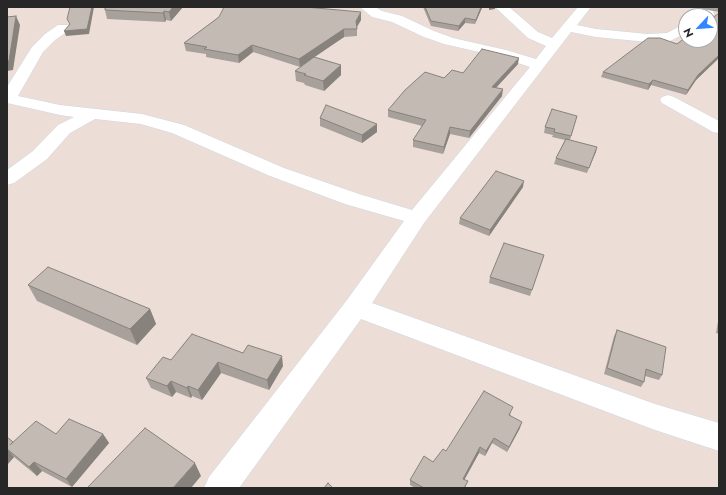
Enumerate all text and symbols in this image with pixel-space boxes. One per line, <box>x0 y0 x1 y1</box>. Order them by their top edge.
north arrow <box>678 8 718 48</box>
text: N <box>679 25 697 40</box>

